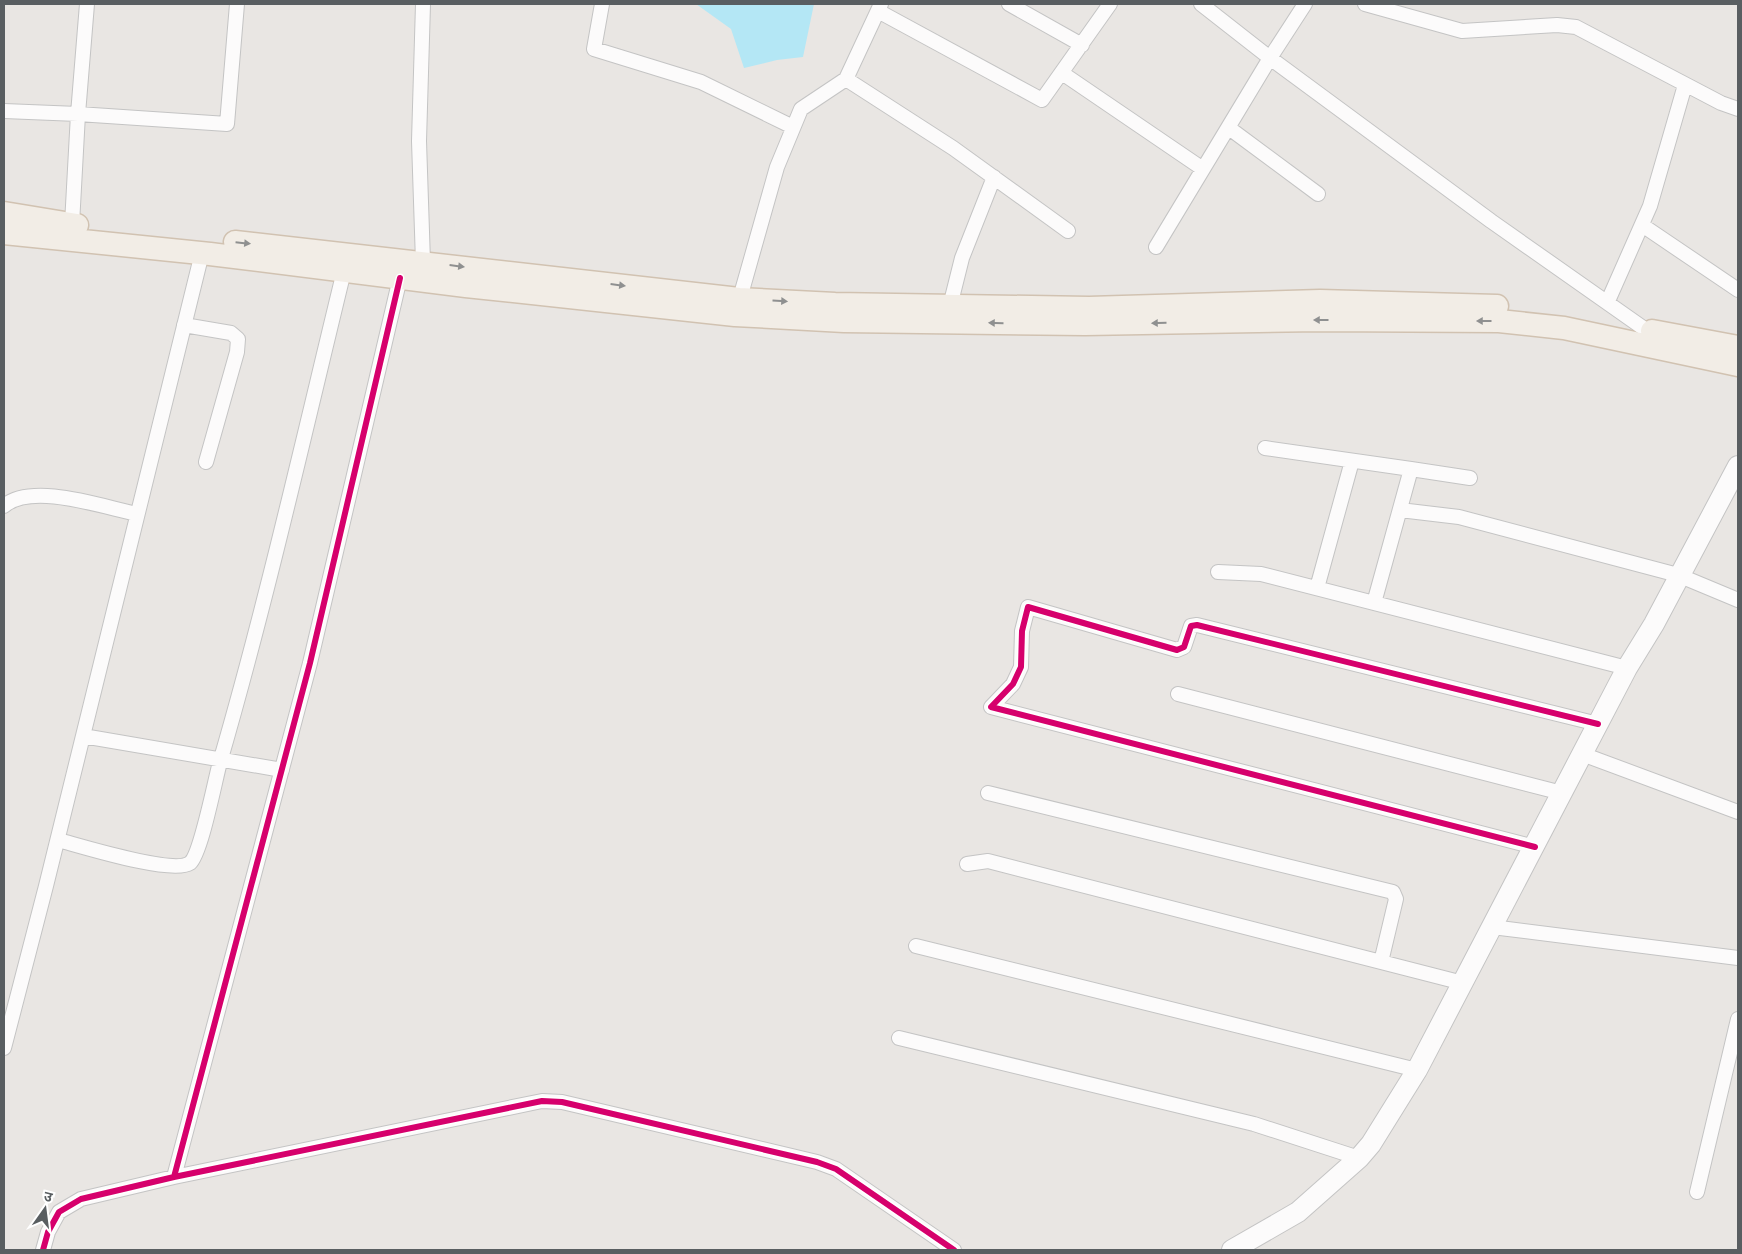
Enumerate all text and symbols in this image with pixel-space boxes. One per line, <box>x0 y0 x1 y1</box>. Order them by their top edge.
one-way arrow <box>235 239 251 247</box>
one-way arrow <box>449 262 465 270</box>
one-way arrow <box>611 281 627 289</box>
one-way arrow <box>772 298 788 306</box>
one-way arrow <box>1313 316 1329 324</box>
one-way arrow <box>1476 317 1492 325</box>
one-way arrow <box>988 319 1004 327</box>
one-way arrow <box>1151 319 1167 327</box>
north arrow <box>20 1184 70 1234</box>
text: उ <box>42 1188 55 1205</box>

